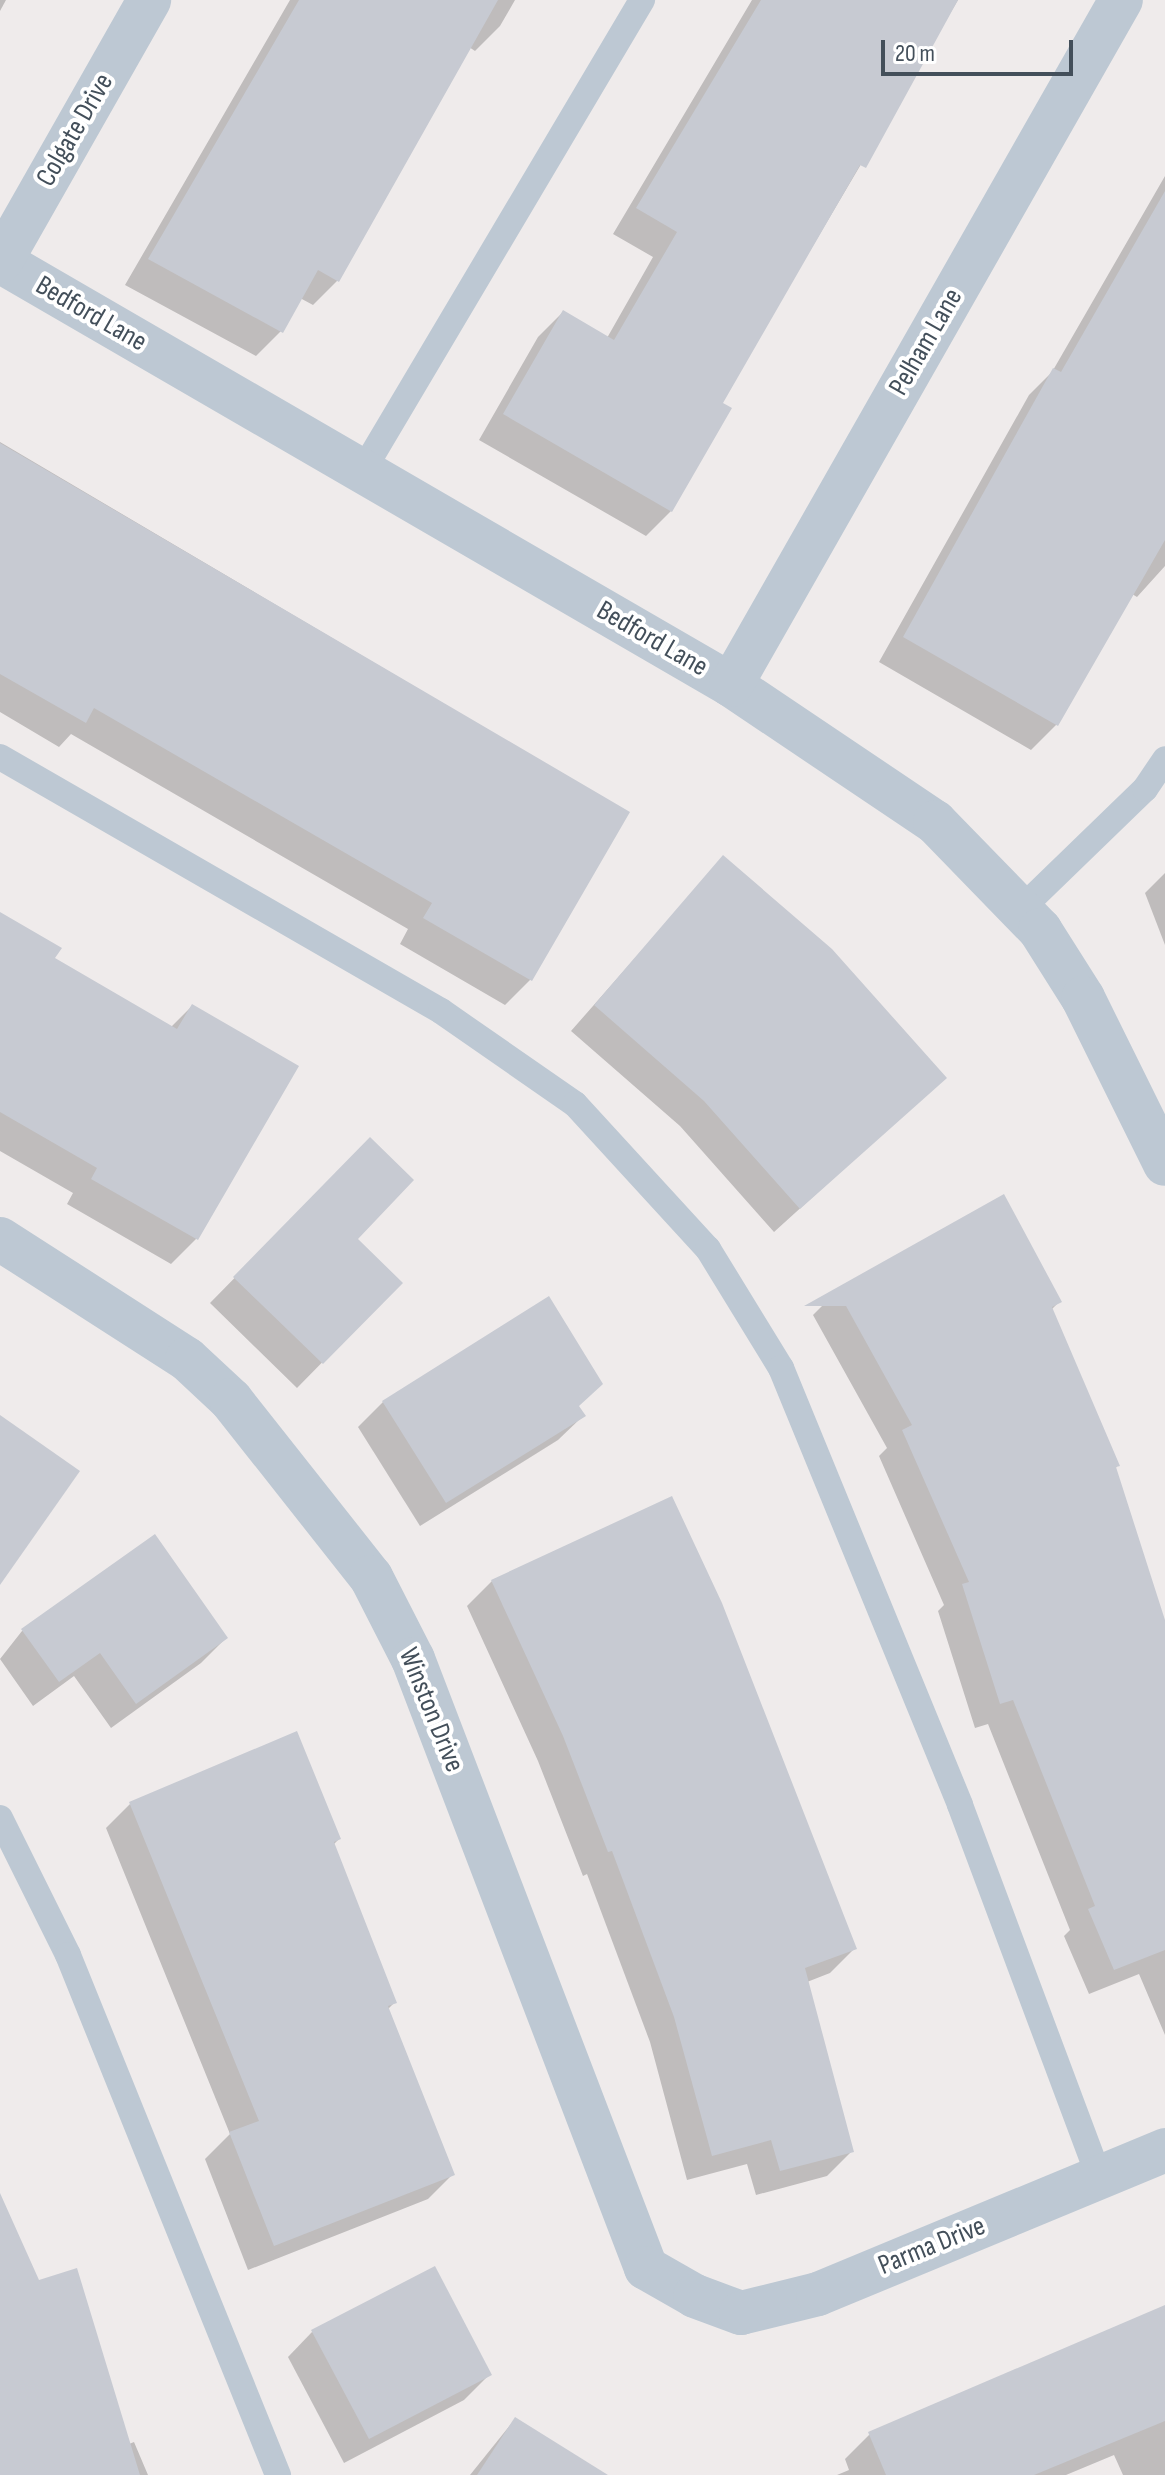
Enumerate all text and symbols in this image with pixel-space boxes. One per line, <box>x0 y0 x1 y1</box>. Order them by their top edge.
scale bar <box>885 24 1077 74</box>
text: 20 m <box>895 39 935 68</box>
street label: Colgate Drive <box>29 68 121 192</box>
street label: Bedford Lane <box>30 269 152 359</box>
street label: Pelham Lane <box>882 283 970 401</box>
street label: Bedford Lane <box>591 594 713 684</box>
street label: Winston Drive <box>391 1643 471 1777</box>
street label: Parma Drive <box>874 2209 990 2283</box>

